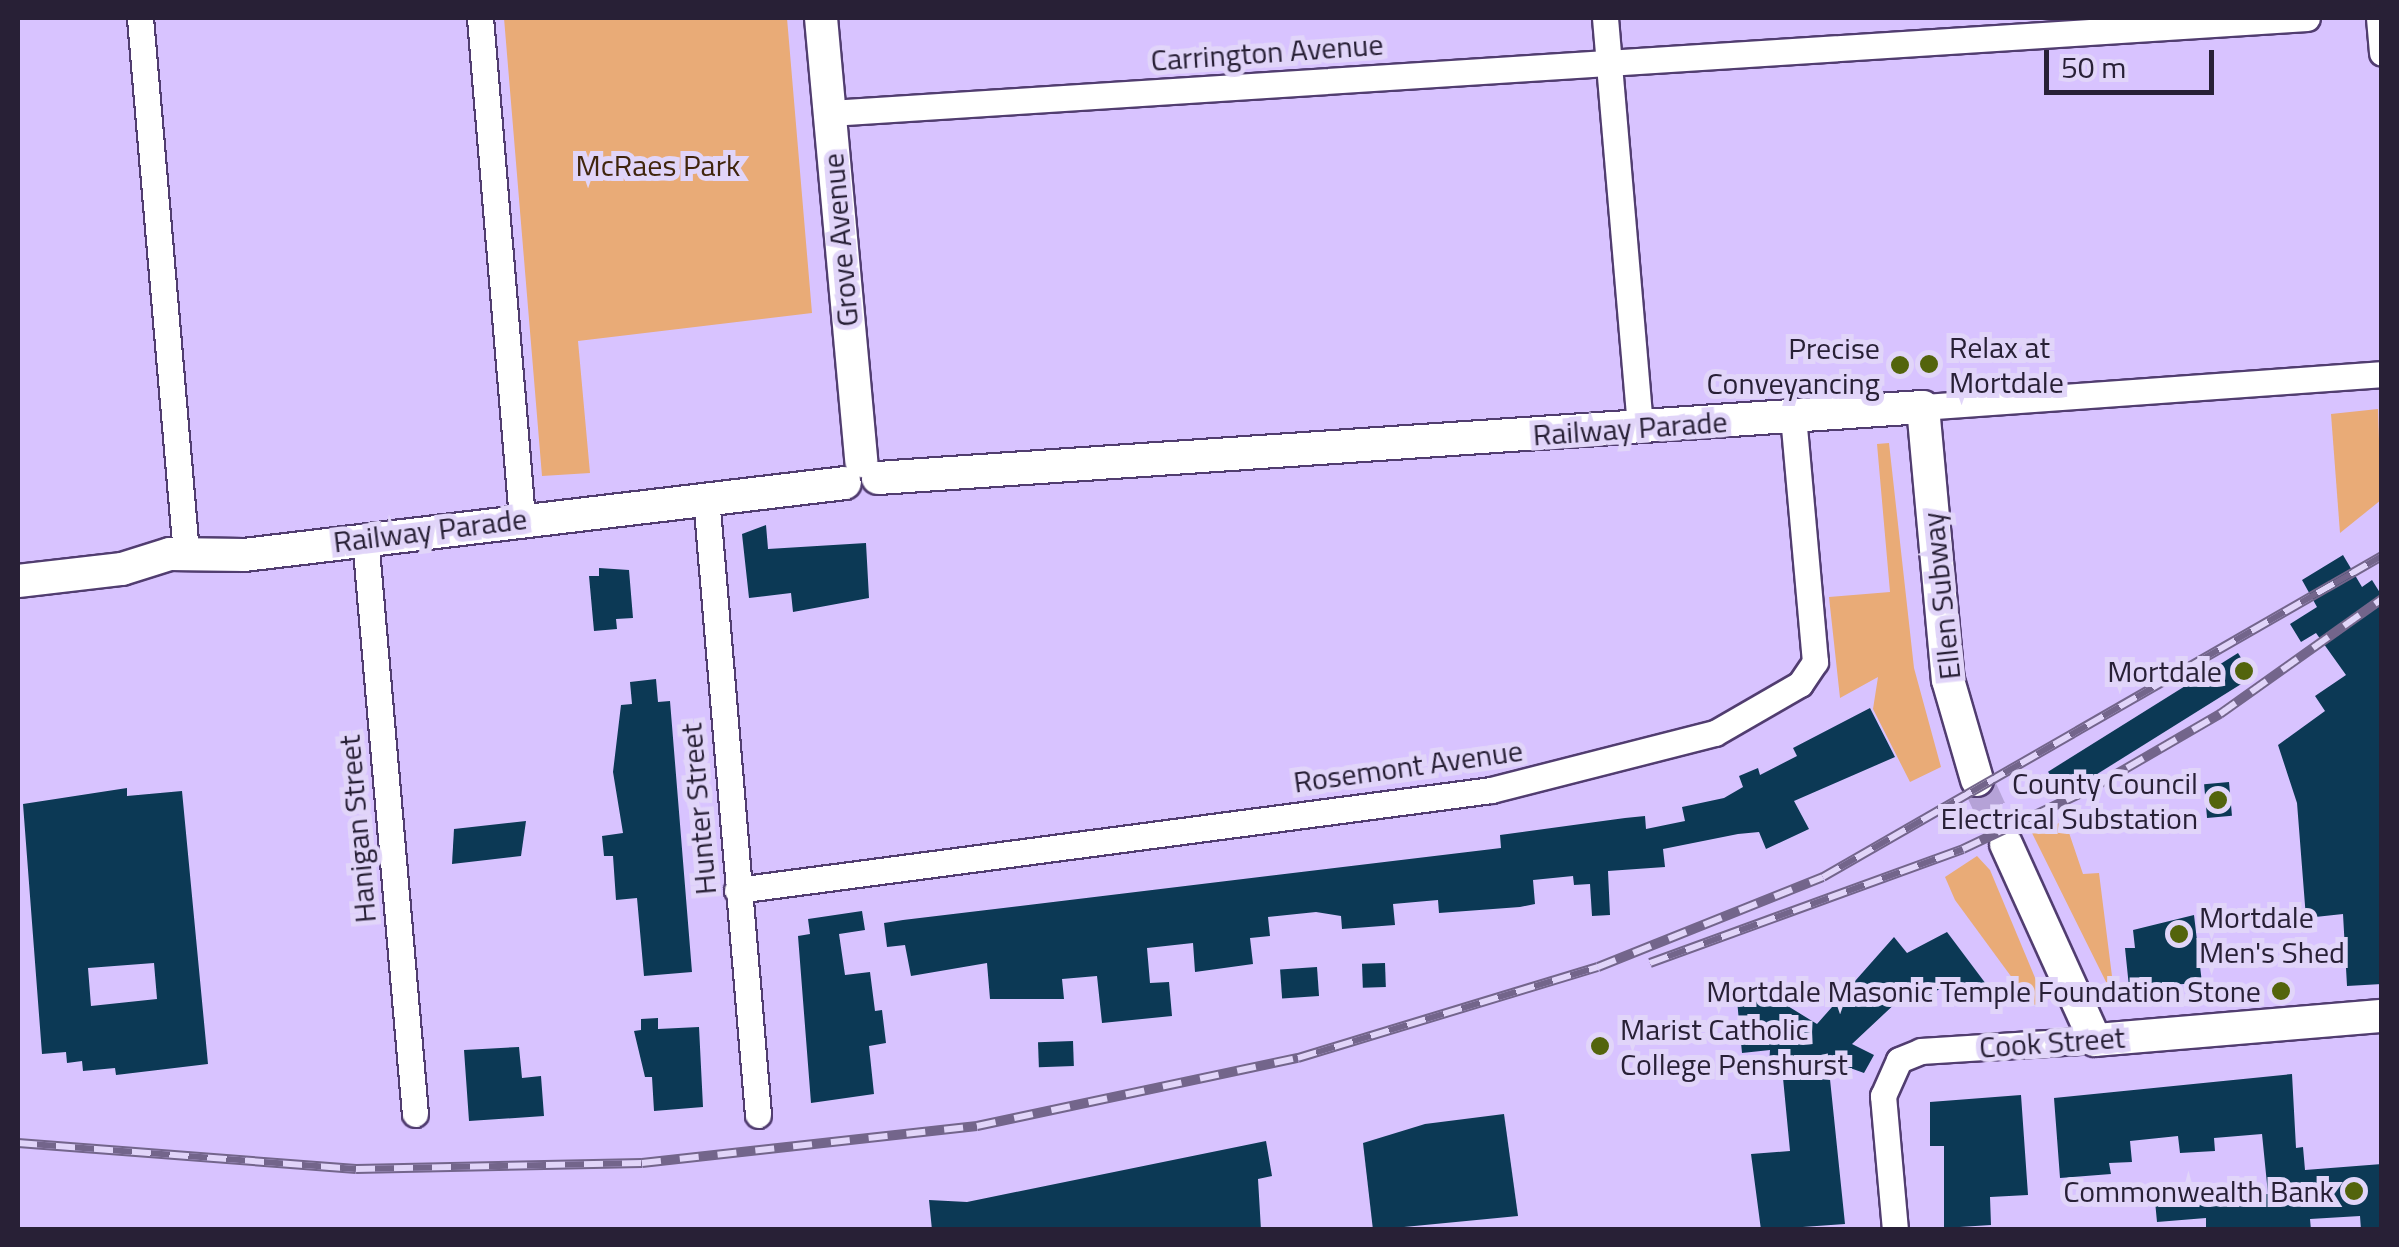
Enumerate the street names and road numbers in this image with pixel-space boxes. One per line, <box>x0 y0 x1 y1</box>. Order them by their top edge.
street label: Carrington Avenue <box>1149 26 1385 78</box>
street label: Grove Avenue <box>814 152 866 328</box>
street label: Railway Parade <box>1532 403 1728 453</box>
street label: Railway Parade <box>331 500 529 560</box>
street label: Ellen Subway <box>1914 510 1968 682</box>
street label: Hunter Street <box>673 722 723 896</box>
street label: Rosemont Avenue <box>1291 732 1525 800</box>
street label: Hanigan Street <box>331 734 383 924</box>
street label: Cook Street <box>1978 1019 2126 1065</box>

